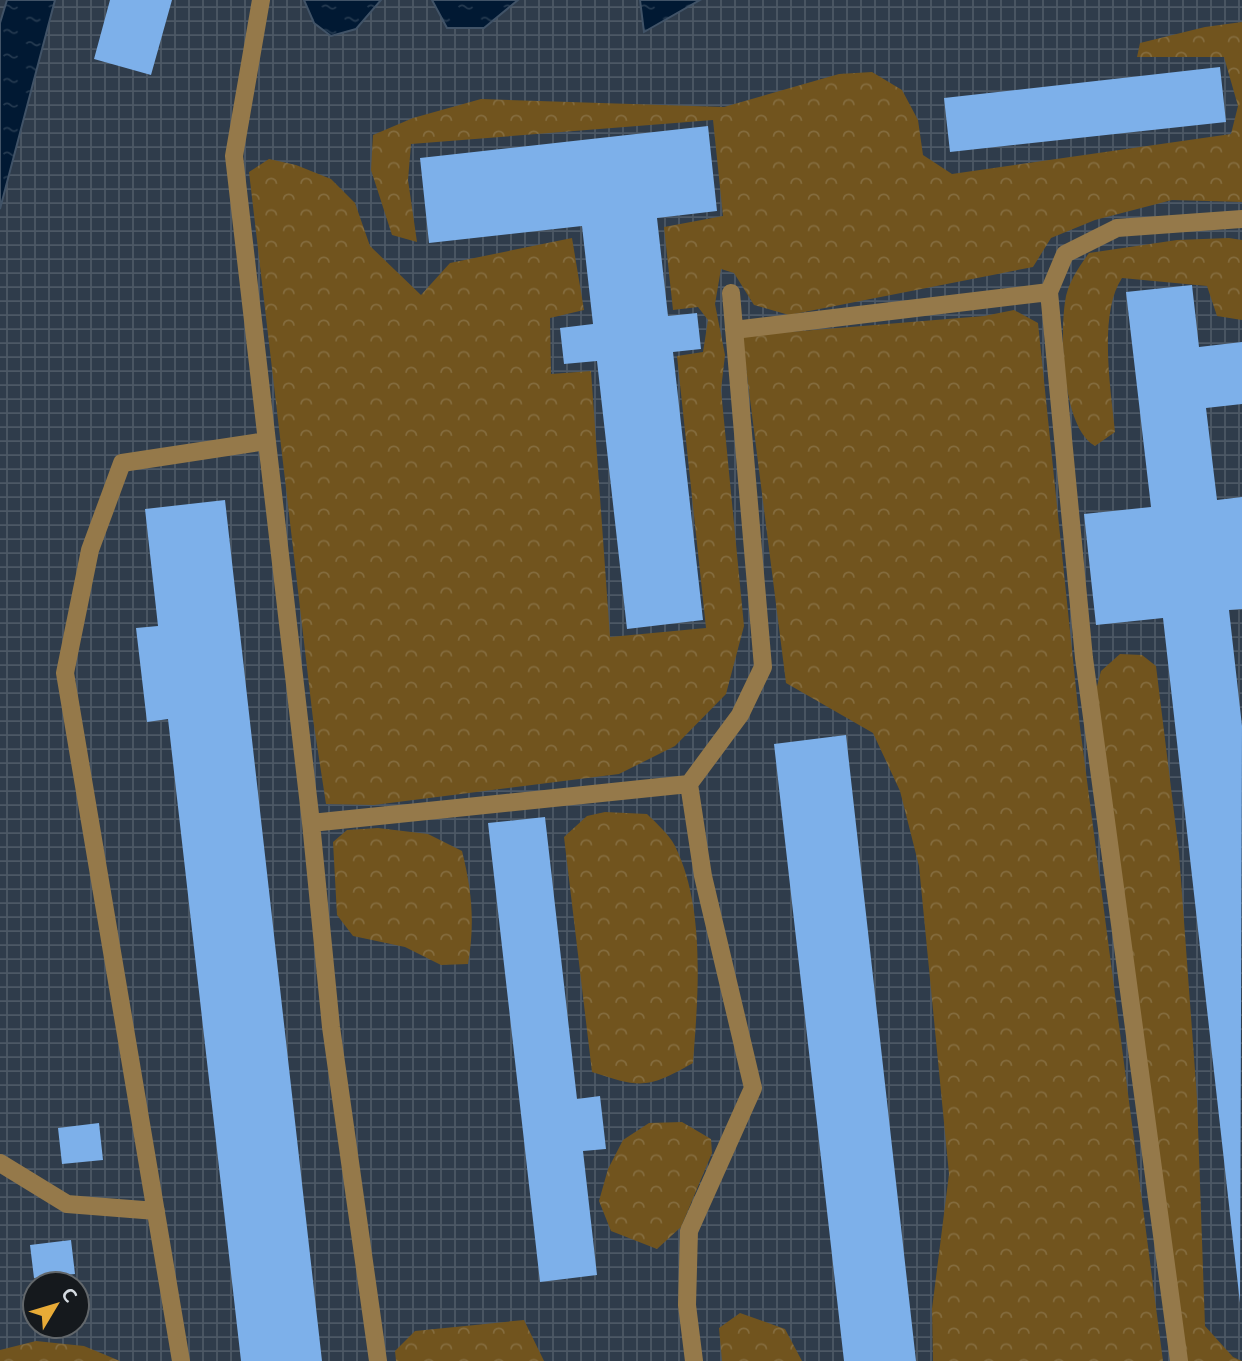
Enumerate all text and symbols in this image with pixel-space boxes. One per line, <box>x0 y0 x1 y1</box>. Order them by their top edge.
north arrow <box>21 1270 91 1340</box>
text: С <box>57 1283 82 1306</box>

